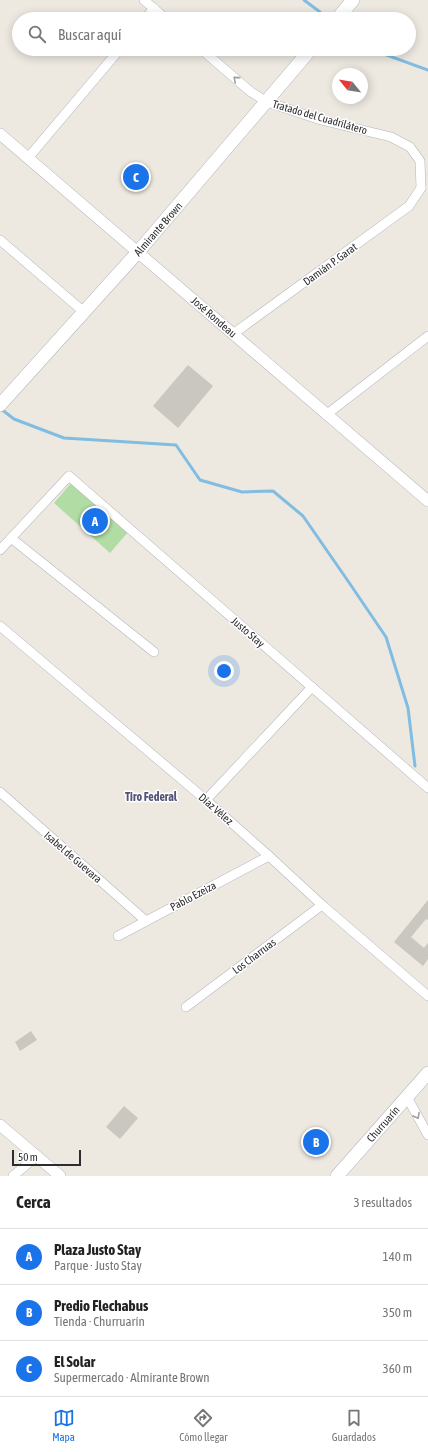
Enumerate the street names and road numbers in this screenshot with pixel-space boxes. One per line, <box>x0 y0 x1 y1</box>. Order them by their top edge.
street label: Tratado del Cuadrilátero <box>271 98 369 136</box>
street label: Almirante Brown <box>131 200 185 258</box>
street label: Damián P. Garat <box>301 240 359 288</box>
street label: José Rondeau <box>189 294 239 340</box>
street label: Justo Stay <box>229 614 267 650</box>
street label: Díaz Vélez <box>197 791 235 827</box>
street label: Isabel de Guevara <box>42 829 104 885</box>
street label: Pablo Ezeiza <box>168 879 218 913</box>
street label: Los Charruas <box>230 936 278 976</box>
street label: Churruarín <box>364 1104 402 1144</box>

